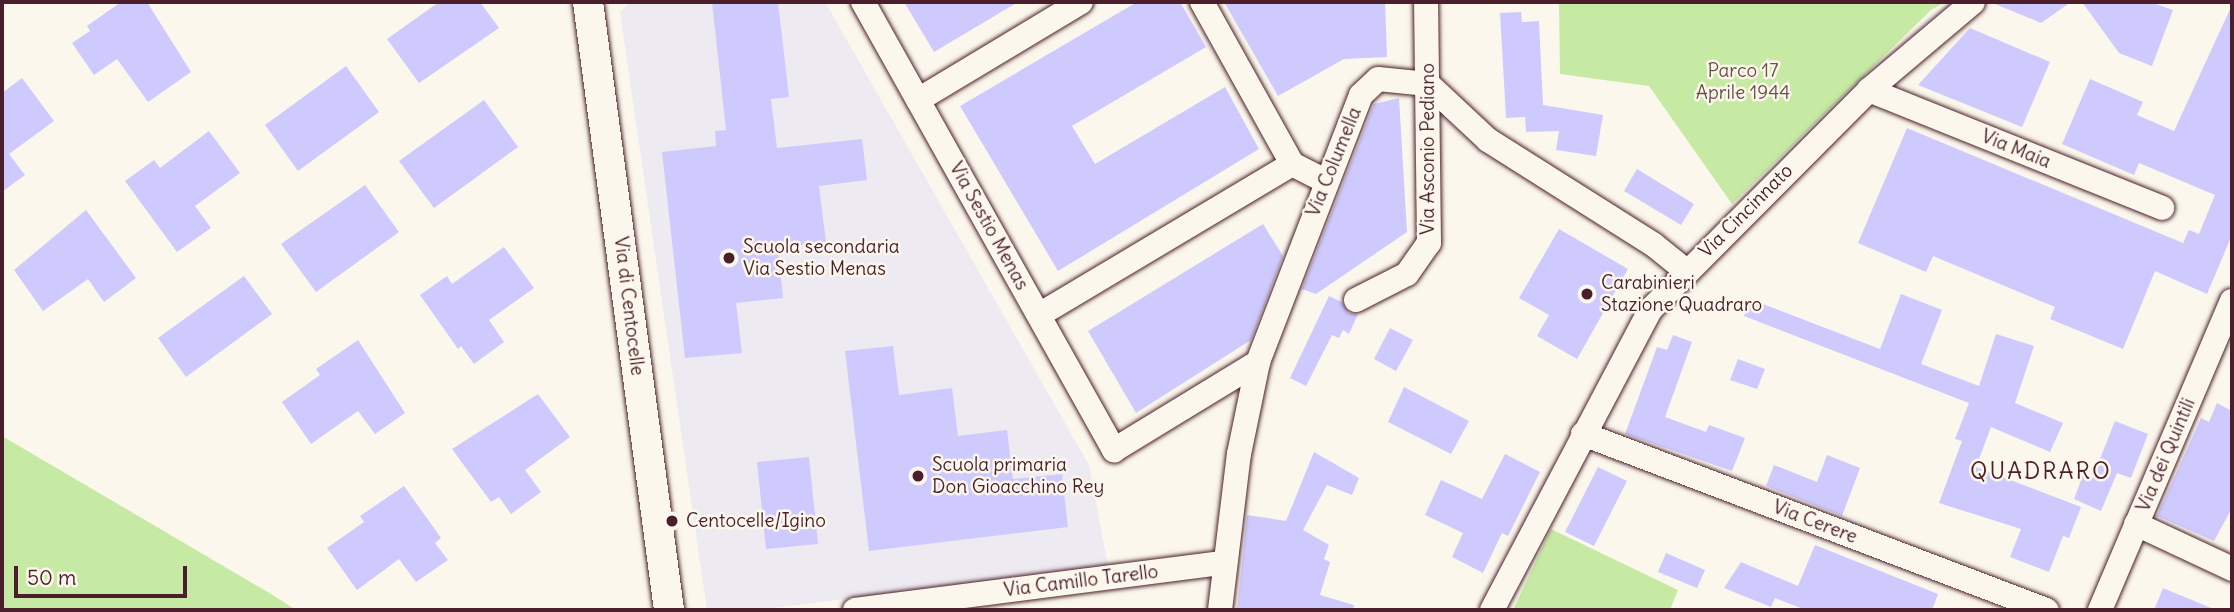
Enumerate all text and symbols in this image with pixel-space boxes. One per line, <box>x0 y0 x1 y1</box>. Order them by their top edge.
park label: Parco 17 Aprile 1944 <box>1696 60 1790 104</box>
street label: Via Asconio Pediano <box>1417 63 1439 235</box>
street label: Via Columella <box>1302 104 1366 220</box>
street label: Via Maia <box>1978 125 2054 173</box>
street label: Via Sestio Menas <box>944 158 1034 294</box>
street label: Via Cincinnato <box>1694 159 1798 263</box>
street label: Via di Centocelle <box>609 235 649 377</box>
place label: Scuola secondaria Via Sestio Menas <box>743 236 899 280</box>
marker: Scuola secondaria Via Sestio Menas <box>721 250 737 266</box>
place label: Carabinieri Stazione Quadraro <box>1601 272 1762 316</box>
marker: Carabinieri Stazione Quadraro <box>1579 286 1595 302</box>
street label: Via dei Quintili <box>2132 395 2200 515</box>
place label: Scuola primaria Don Gioacchino Rey <box>932 454 1104 498</box>
district label: QUADRARO <box>1971 457 2111 485</box>
marker: Scuola primaria Don Gioacchino Rey <box>910 468 926 484</box>
street label: Via Cerere <box>1770 495 1860 549</box>
place label: Centocelle/Igino <box>686 510 826 532</box>
marker: Centocelle/Igino <box>664 513 680 529</box>
scale bar <box>18 552 191 596</box>
street label: Via Camillo Tarello <box>1002 560 1160 602</box>
text: 50 m <box>27 564 76 591</box>

